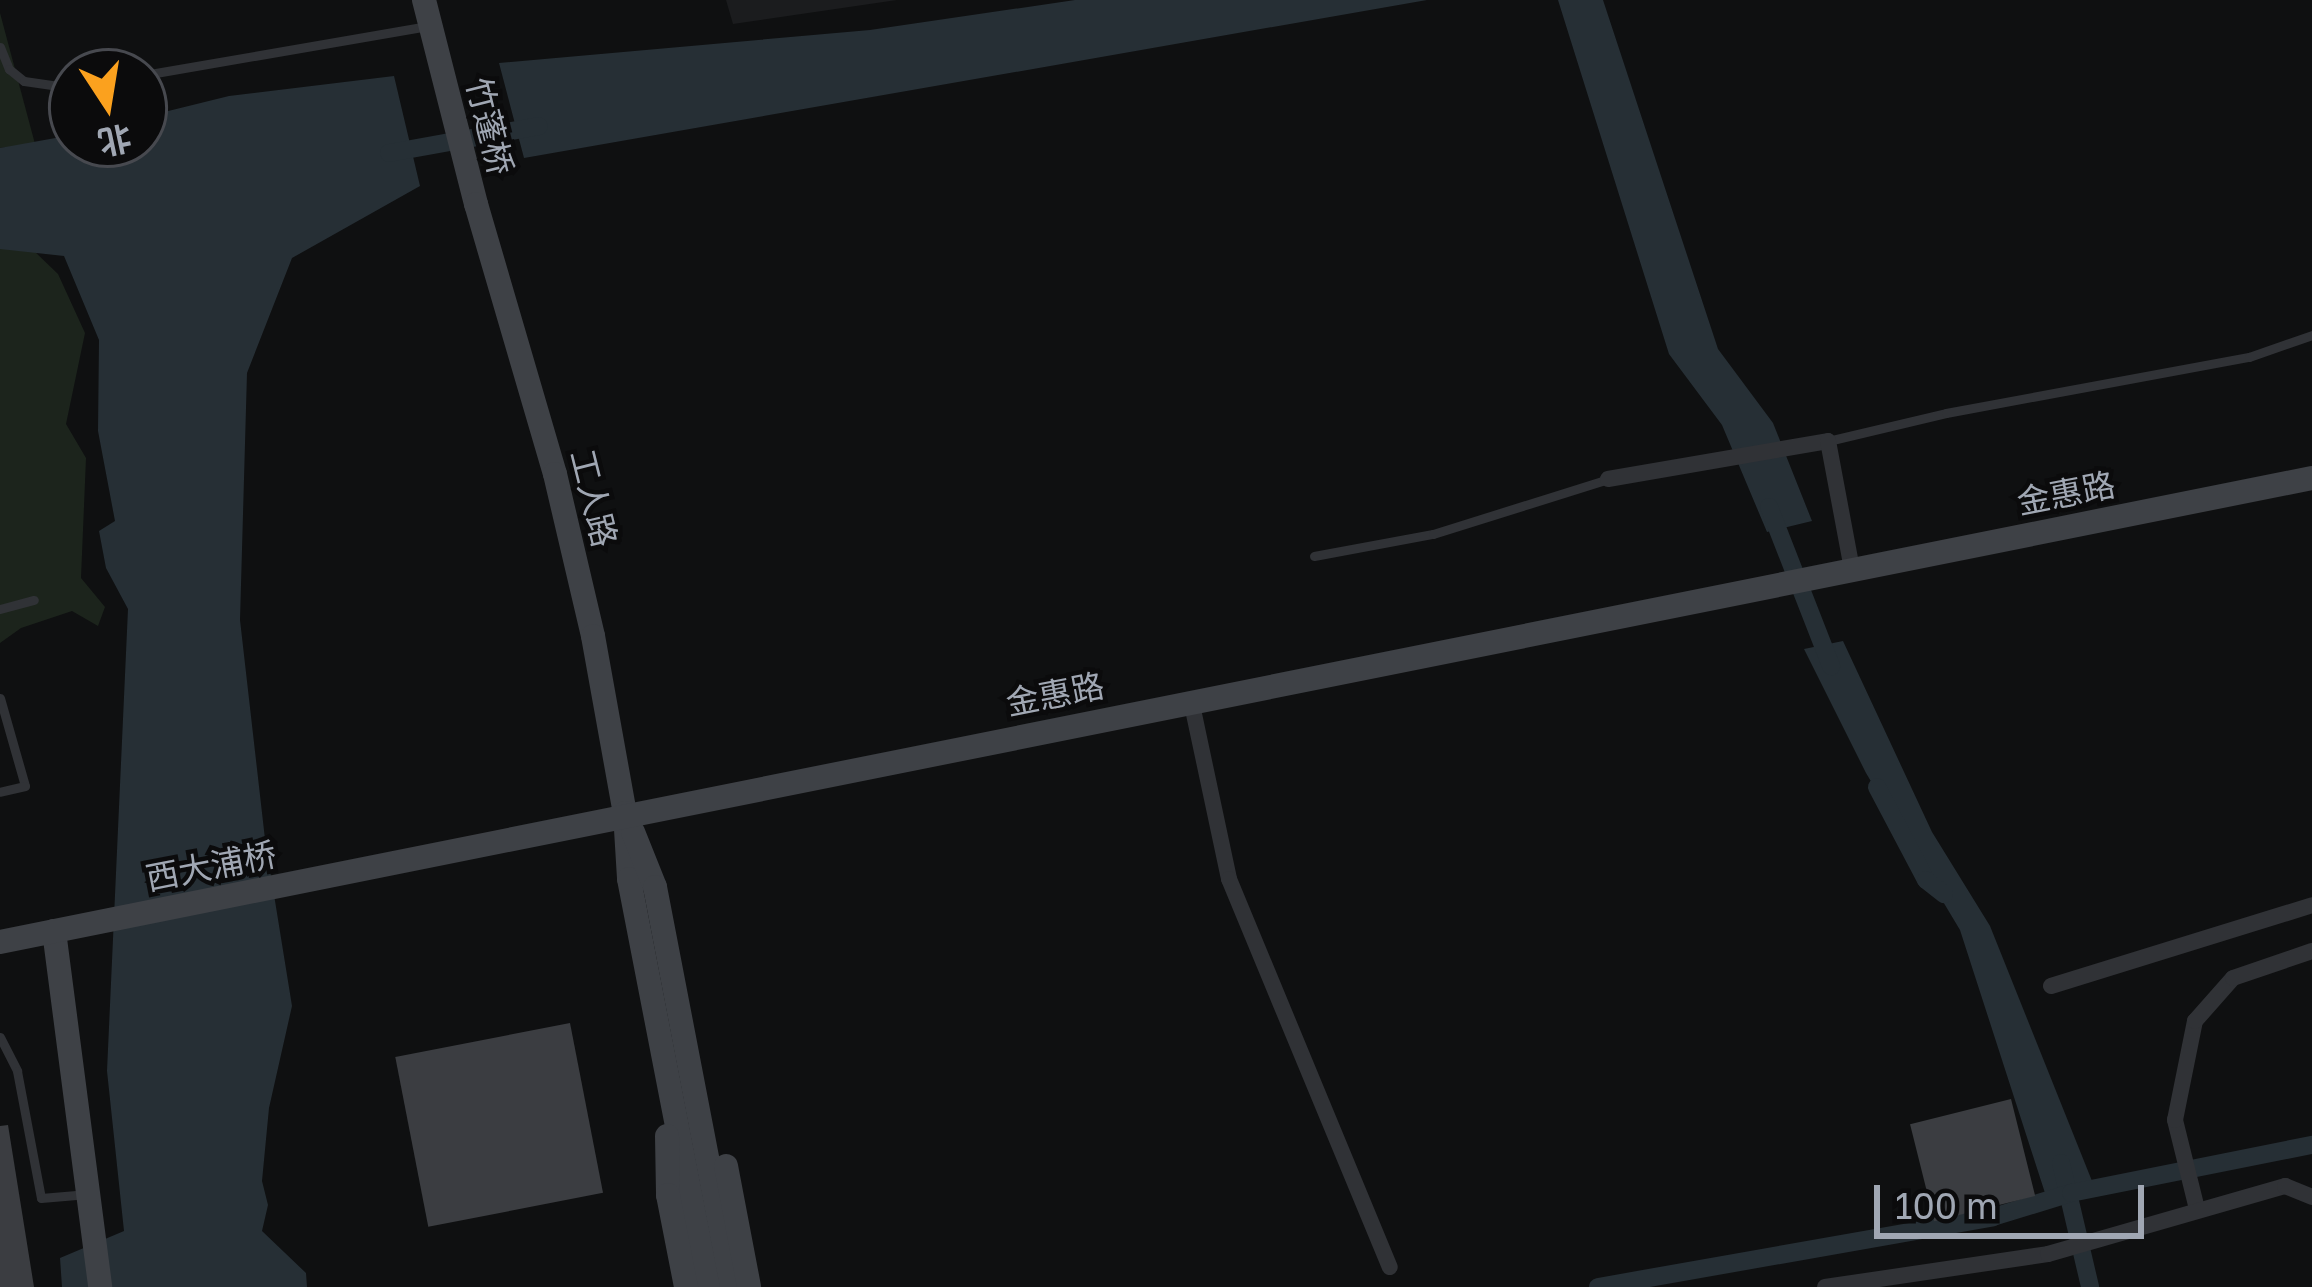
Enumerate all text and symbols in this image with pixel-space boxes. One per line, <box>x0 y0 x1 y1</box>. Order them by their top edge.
north arrow <box>48 48 168 168</box>
street label: 竹蓬桥 <box>459 73 521 179</box>
text: 北 <box>95 118 135 163</box>
street label: 工人路 <box>563 445 625 551</box>
street label: 金惠路 <box>2014 464 2118 522</box>
street label: 金惠路 <box>1003 665 1107 723</box>
street label: 西大浦桥 <box>142 834 280 898</box>
scale bar <box>1880 1161 2150 1235</box>
text: 100 m <box>1895 1184 1998 1227</box>

